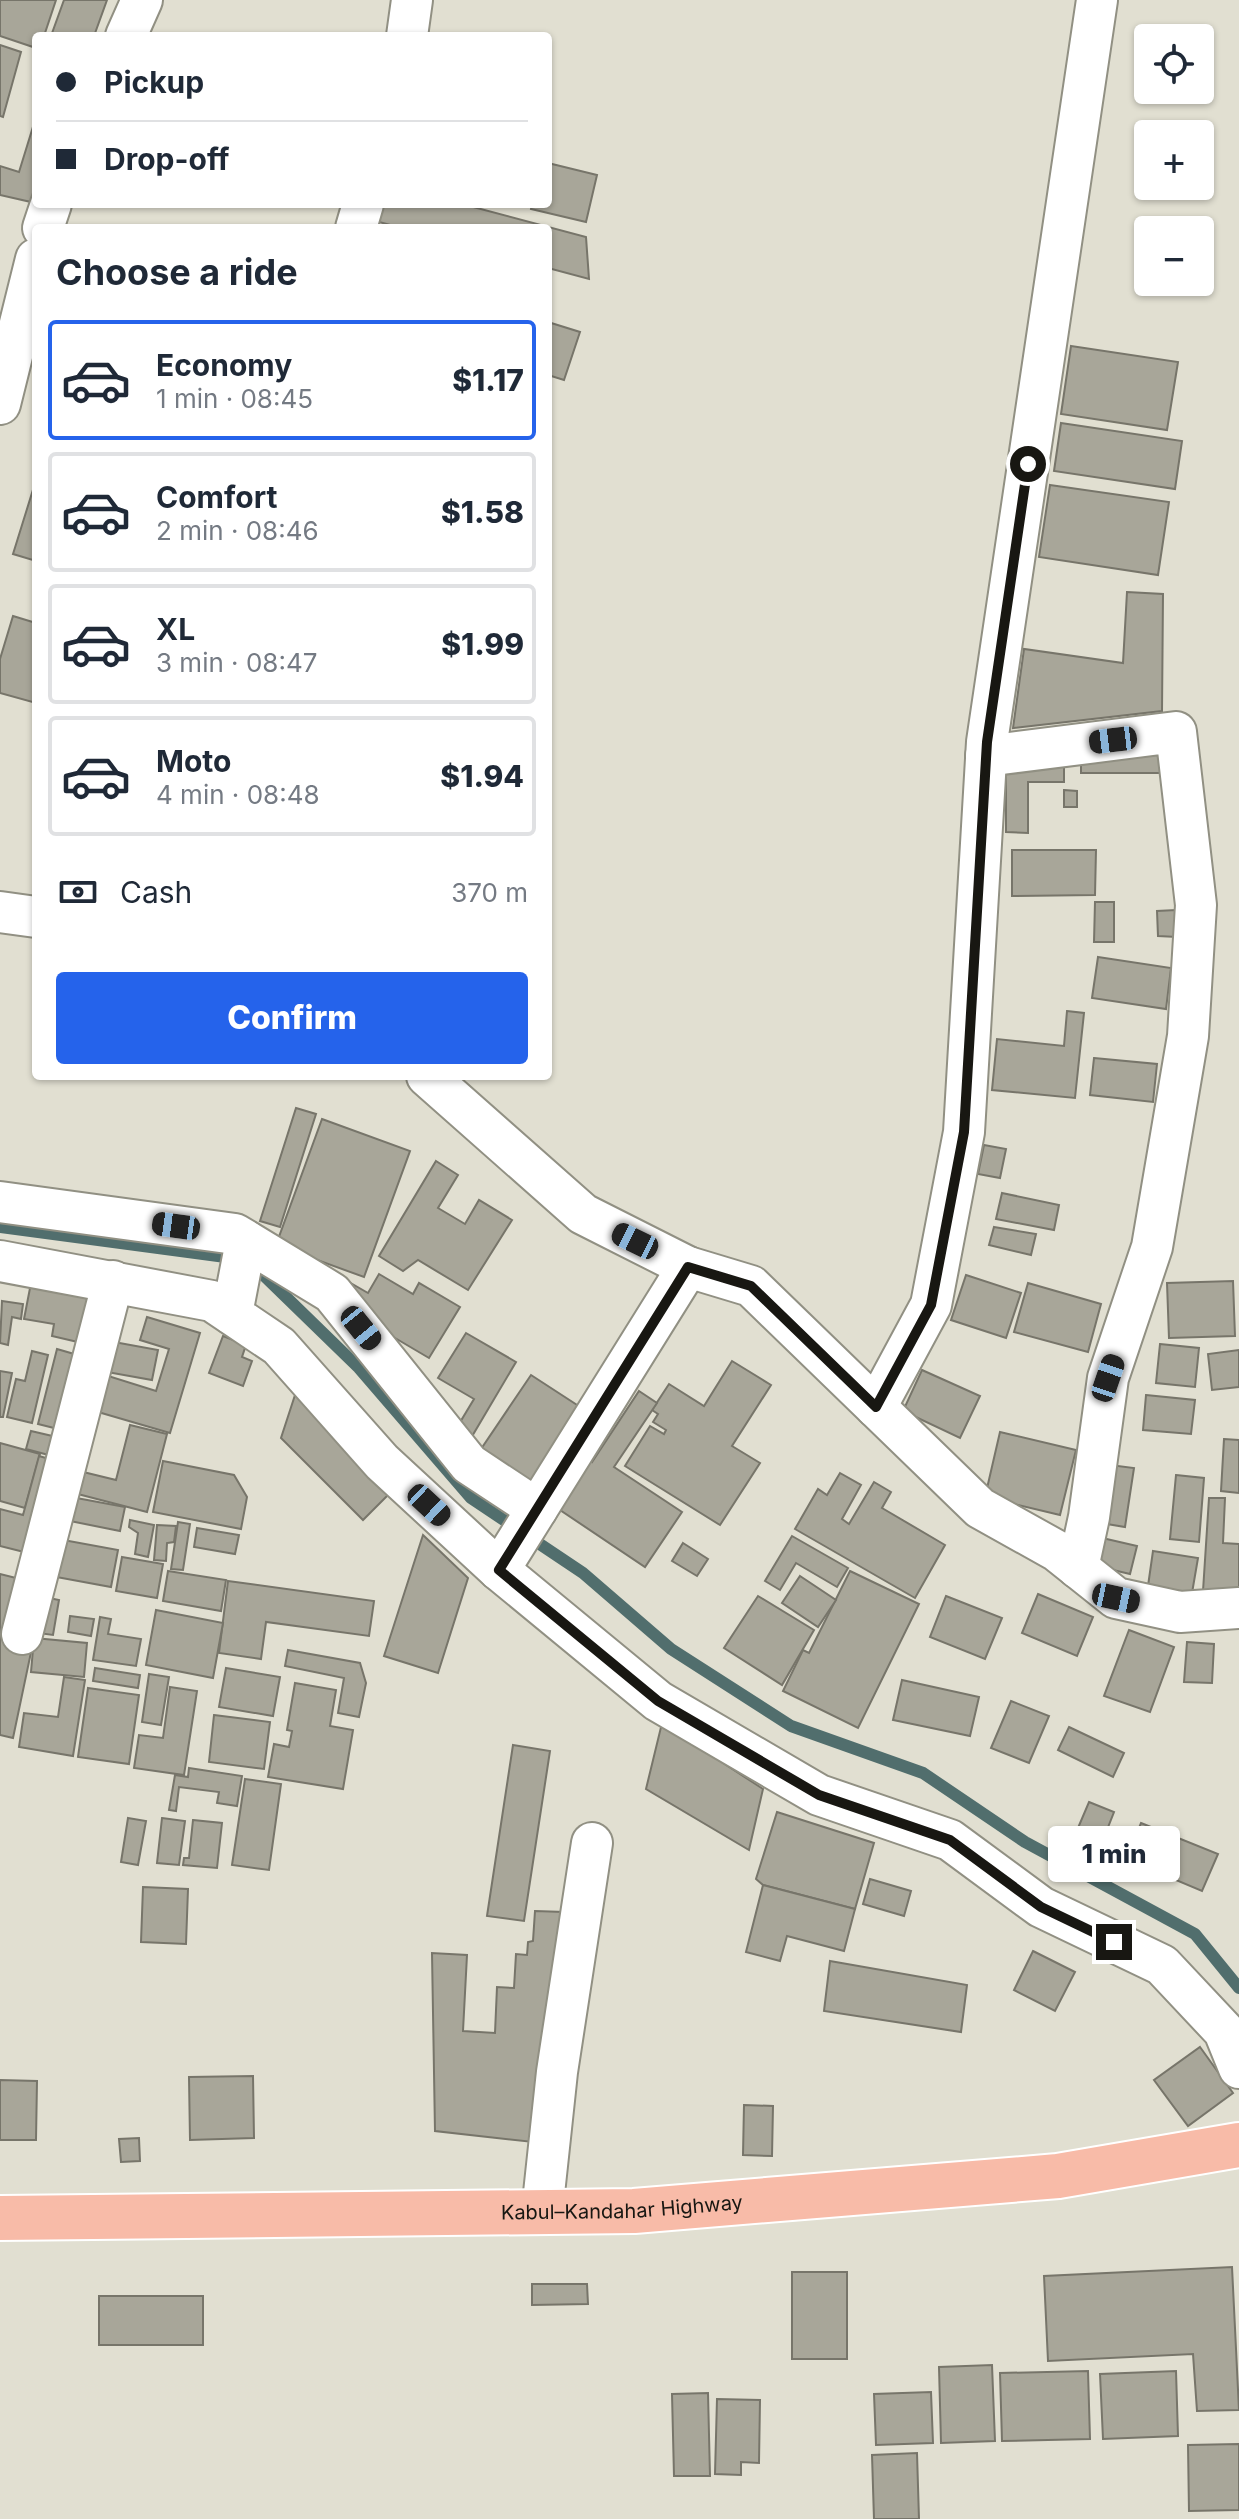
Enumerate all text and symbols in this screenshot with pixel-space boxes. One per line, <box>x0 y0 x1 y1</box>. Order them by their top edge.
map controls <box>1134 24 1214 296</box>
button: locate <box>1134 24 1214 104</box>
text: Pickup <box>104 64 204 100</box>
button: + <box>1134 120 1214 200</box>
text: Drop-off <box>104 141 230 177</box>
button: − <box>1134 216 1214 296</box>
text: Choose a ride <box>56 250 298 294</box>
icon: car <box>60 344 132 416</box>
text: Economy <box>156 347 292 383</box>
text: $1.17 <box>452 362 524 398</box>
text: 1 min · 08:45 <box>156 383 313 414</box>
route start <box>1010 446 1046 482</box>
icon: car <box>60 476 132 548</box>
text: Comfort <box>156 479 277 515</box>
text: $1.58 <box>441 494 524 530</box>
text: 2 min · 08:46 <box>156 515 319 546</box>
icon: car <box>60 608 132 680</box>
text: XL <box>156 611 195 647</box>
text: $1.99 <box>441 626 524 662</box>
text: 3 min · 08:47 <box>156 647 317 678</box>
car <box>1088 725 1138 755</box>
icon: car <box>60 740 132 812</box>
text: Moto <box>156 743 231 779</box>
text: $1.94 <box>440 758 524 794</box>
text: 4 min · 08:48 <box>156 779 320 810</box>
icon: cash <box>56 870 100 914</box>
text: Cash <box>120 874 192 910</box>
text: 370 m <box>451 877 528 908</box>
button: Confirm <box>56 972 528 1064</box>
car <box>151 1211 201 1241</box>
car <box>608 1220 662 1262</box>
car <box>337 1302 385 1354</box>
car <box>1089 1351 1127 1405</box>
car <box>403 1480 455 1530</box>
car <box>1090 1581 1142 1615</box>
callout: 1 min <box>1048 1826 1180 1882</box>
text: 1 min <box>1081 1838 1147 1869</box>
route end <box>1096 1924 1132 1960</box>
street label: Kabul–Kandahar Highway <box>501 2190 744 2224</box>

